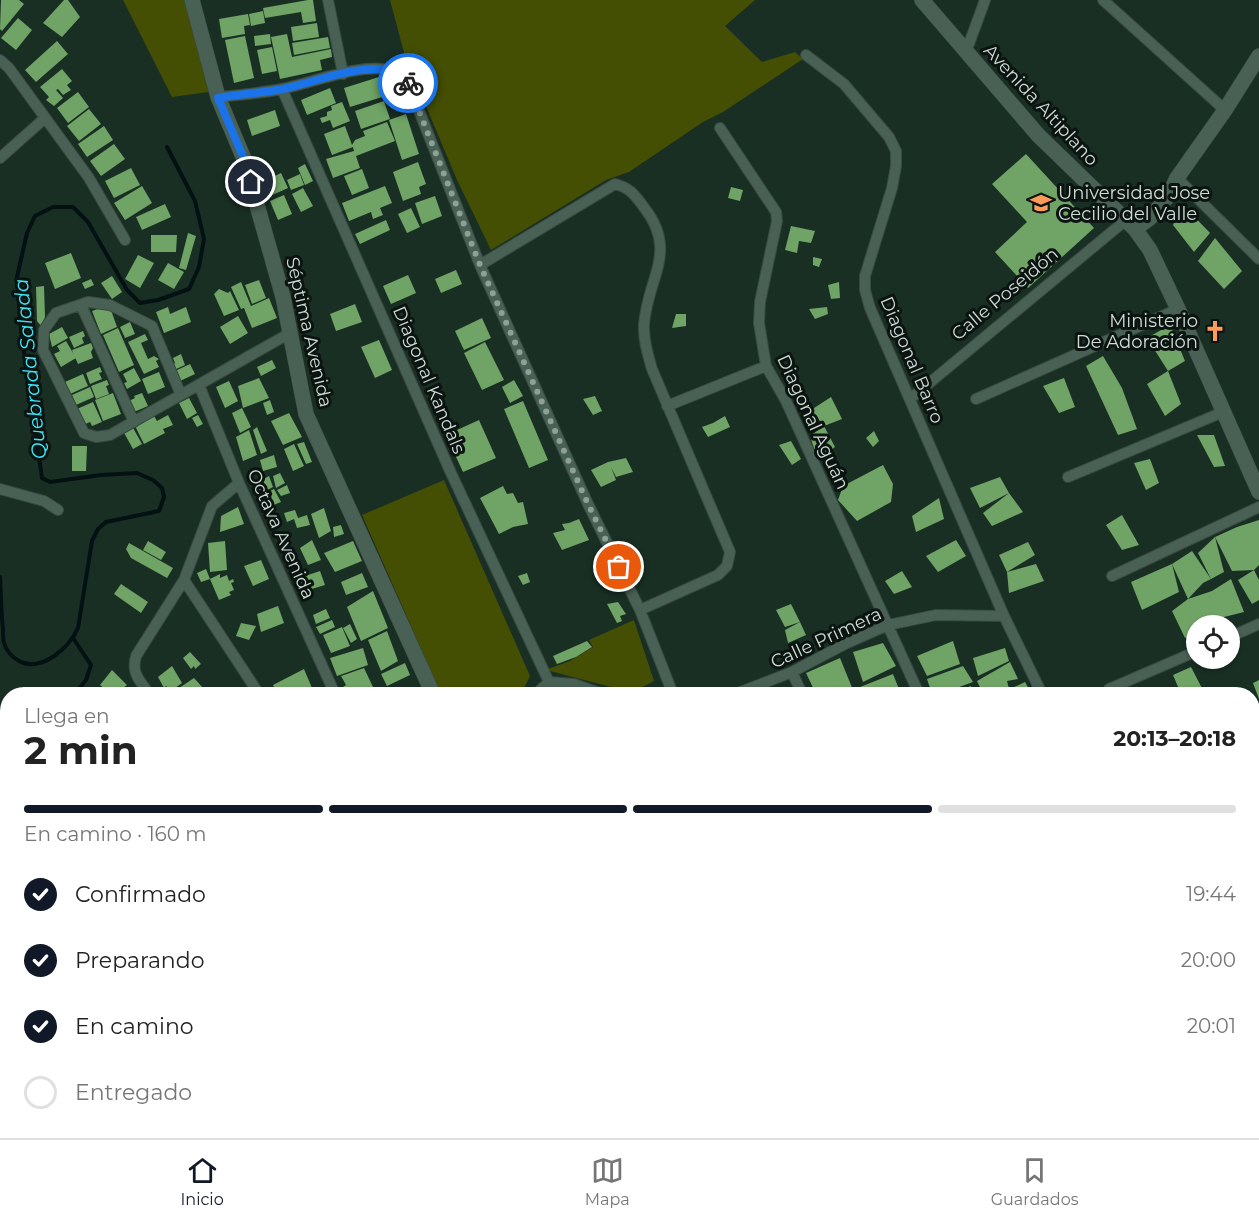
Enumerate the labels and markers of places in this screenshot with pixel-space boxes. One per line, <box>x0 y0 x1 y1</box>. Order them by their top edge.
pin <box>225 156 276 207</box>
place label: Universidad Jose Cecilio del Valle <box>1058 182 1210 225</box>
school or university icon: Universidad Jose Cecilio del Valle <box>1029 191 1053 215</box>
place label: Ministerio De Adoración <box>1076 310 1198 353</box>
church icon: Ministerio De Adoración <box>1203 319 1227 343</box>
pin <box>593 541 644 592</box>

